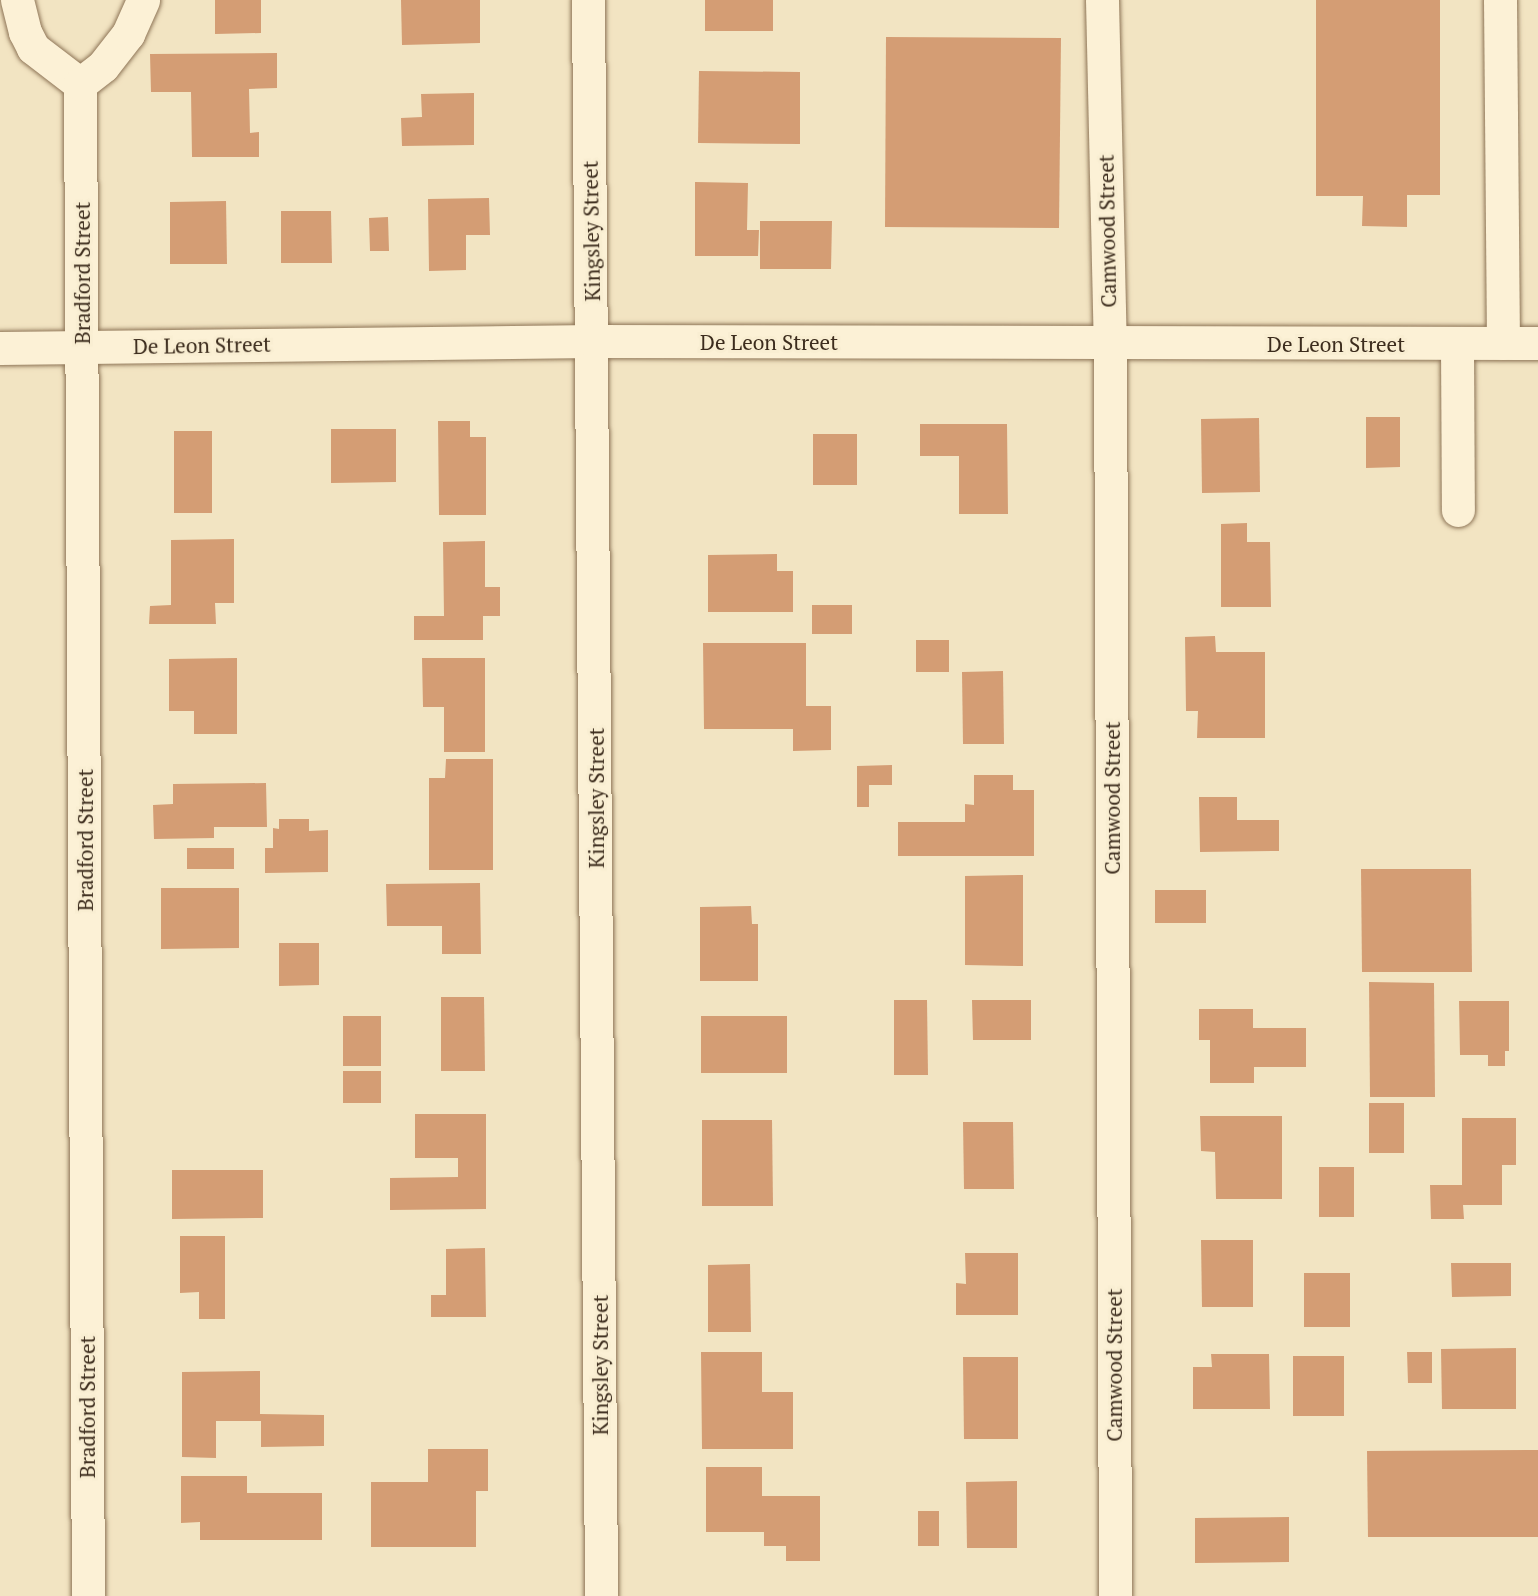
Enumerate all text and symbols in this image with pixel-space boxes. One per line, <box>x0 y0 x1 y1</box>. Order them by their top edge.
street label: Camwood Street <box>1093 154 1121 308</box>
street label: Kingsley Street <box>577 160 605 302</box>
street label: Bradford Street <box>69 202 95 344</box>
street label: De Leon Street <box>700 329 838 355</box>
street label: De Leon Street <box>133 331 271 359</box>
street label: De Leon Street <box>1267 331 1405 357</box>
street label: Camwood Street <box>1099 721 1125 875</box>
street label: Kingsley Street <box>583 728 609 868</box>
street label: Bradford Street <box>72 769 98 911</box>
street label: Camwood Street <box>1101 1288 1127 1442</box>
street label: Kingsley Street <box>587 1295 613 1435</box>
street label: Bradford Street <box>74 1336 100 1478</box>

